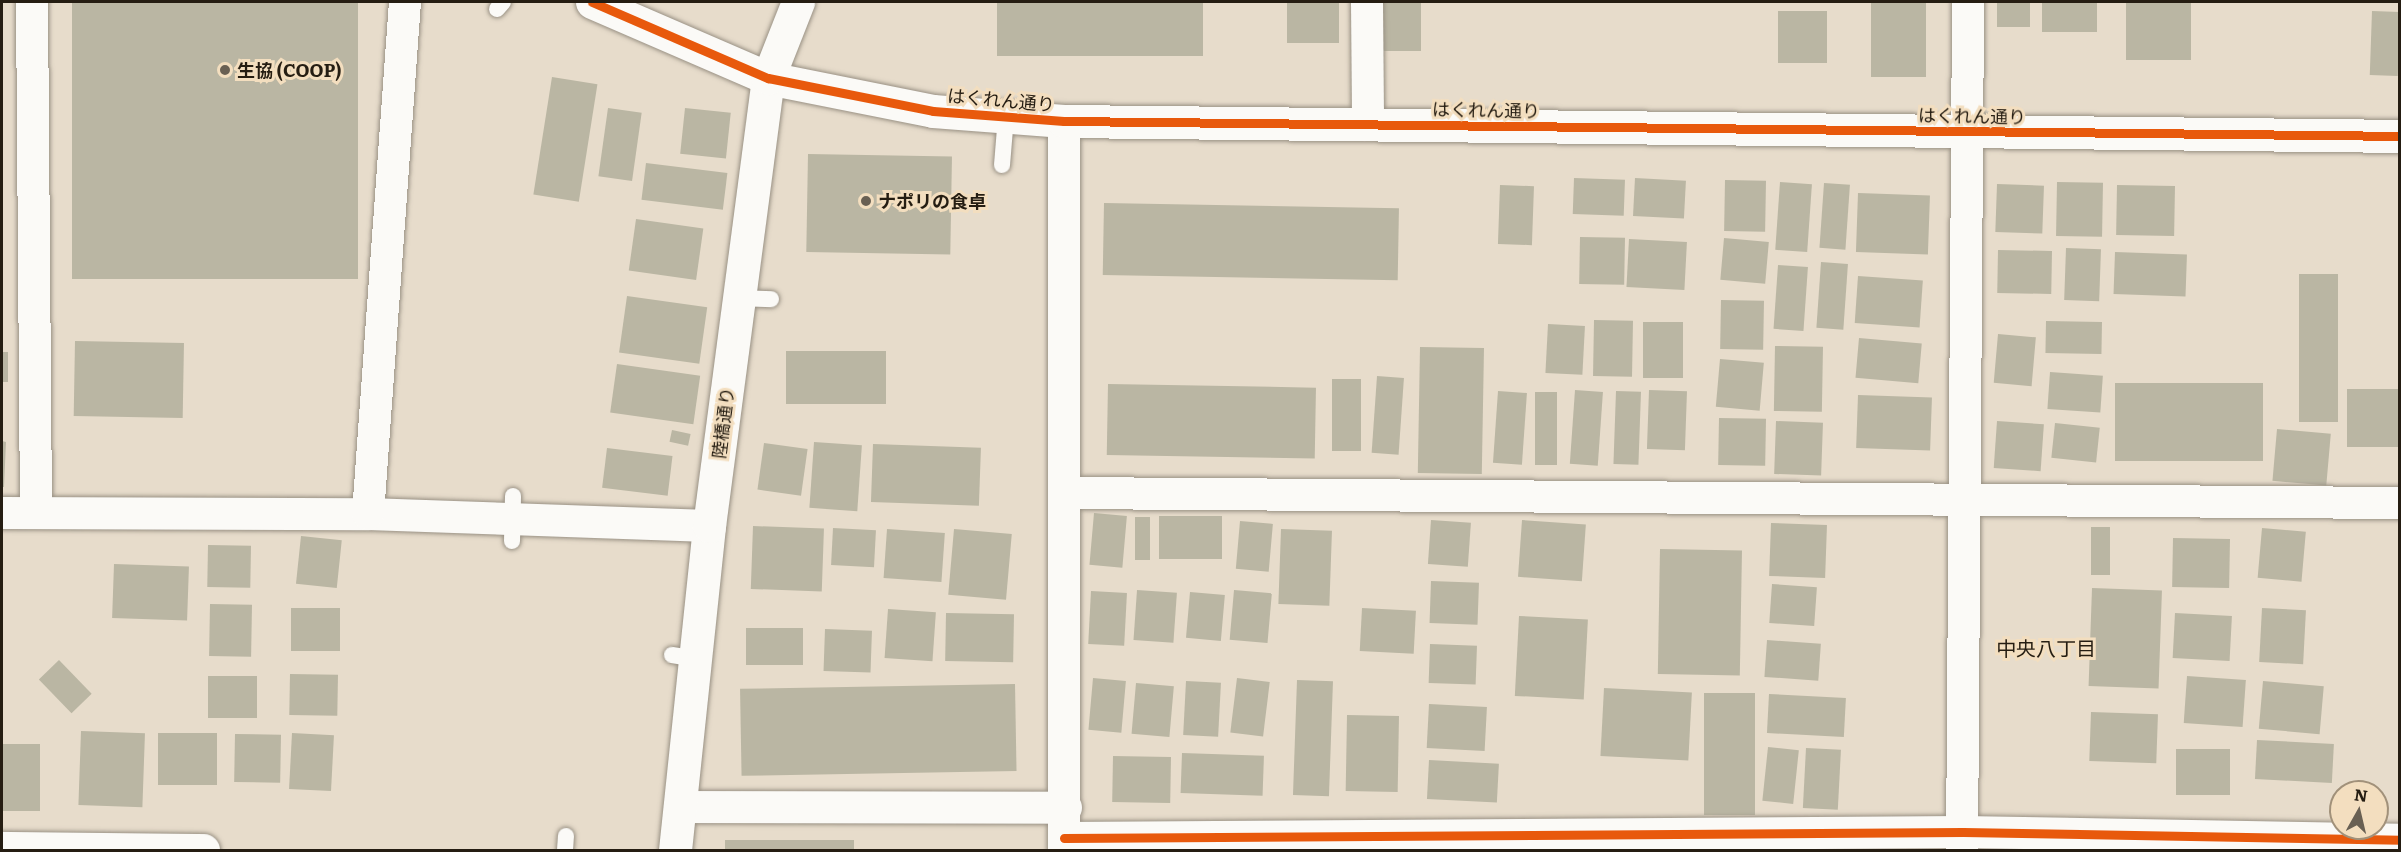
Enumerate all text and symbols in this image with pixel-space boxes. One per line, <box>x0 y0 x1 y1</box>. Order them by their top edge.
place label: 生協 (COOP) <box>237 59 342 81</box>
marker: 生協 (COOP) <box>218 63 232 77</box>
street label: はくれん通り <box>946 85 1056 115</box>
street label: はくれん通り <box>1432 98 1540 122</box>
street label: はくれん通り <box>1918 104 2026 128</box>
place label: ナポリの食卓 <box>878 190 986 212</box>
marker: ナポリの食卓 <box>859 194 873 208</box>
street label: 陸橋通り <box>708 386 738 460</box>
district label: 中央八丁目 <box>1996 635 2096 659</box>
north arrow <box>2329 780 2389 840</box>
text: N <box>2353 781 2370 807</box>

